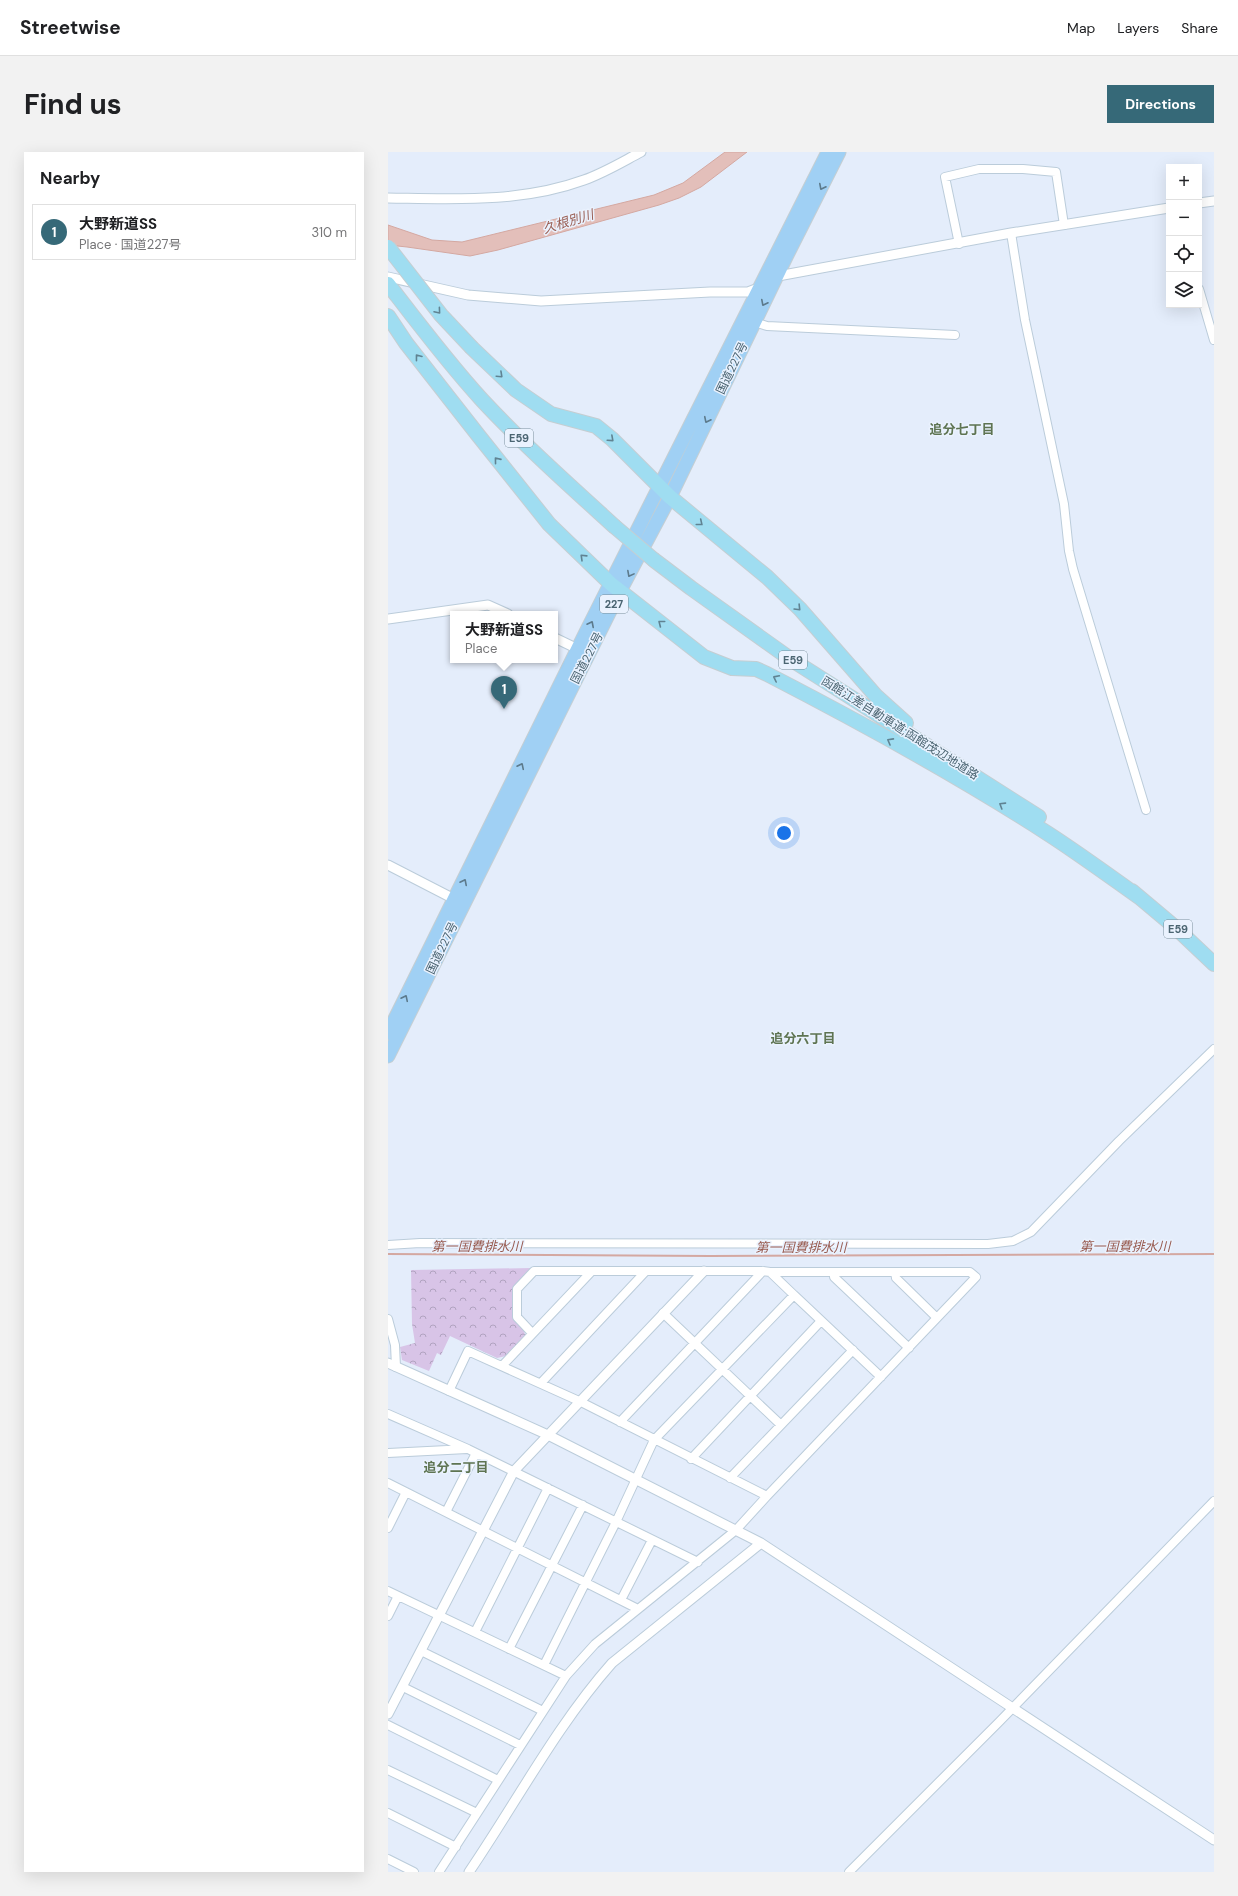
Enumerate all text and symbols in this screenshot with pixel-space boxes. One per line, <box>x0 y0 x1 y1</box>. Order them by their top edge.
text: Streetwise <box>20 15 121 40</box>
text: Map <box>1067 19 1095 37</box>
text: Layers <box>1117 19 1159 37</box>
text: Share <box>1181 19 1218 37</box>
button: Directions <box>1107 85 1214 123</box>
text: Find us <box>24 86 122 123</box>
map controls <box>1166 164 1202 308</box>
button: + <box>1166 164 1202 200</box>
text: Nearby <box>40 167 100 189</box>
one-way arrow <box>819 183 826 190</box>
button: − <box>1166 200 1202 236</box>
water label: 久根別川 <box>541 205 597 237</box>
text: 大野新道SS <box>79 214 157 234</box>
text: 1 <box>52 224 56 241</box>
text: 310 m <box>312 224 347 241</box>
text: Place · 国道227号 <box>79 236 182 253</box>
button: locate <box>1166 236 1202 272</box>
button: layers <box>1166 272 1202 308</box>
one-way arrow <box>761 299 769 307</box>
one-way arrow <box>433 306 440 314</box>
street label: 国道227号 <box>713 339 751 397</box>
one-way arrow <box>415 355 422 362</box>
one-way arrow <box>495 370 503 378</box>
one-way arrow <box>704 416 712 424</box>
district label: 追分七丁目 <box>929 421 995 438</box>
road number: E59 <box>505 429 533 447</box>
one-way arrow <box>606 434 613 441</box>
one-way arrow <box>495 457 502 464</box>
one-way arrow <box>695 518 703 525</box>
one-way arrow <box>580 555 588 562</box>
one-way arrow <box>627 570 634 577</box>
road number: 227 <box>600 595 628 613</box>
one-way arrow <box>793 603 801 611</box>
popup <box>450 611 558 663</box>
text: 大野新道SS <box>465 620 543 640</box>
one-way arrow <box>586 621 594 628</box>
one-way arrow <box>659 621 666 628</box>
street label: 国道227号 <box>567 629 607 687</box>
text: Place <box>465 640 497 657</box>
road number: E59 <box>779 651 807 669</box>
street label: 函館江差自動車道;函館茂辺地道路 <box>818 673 982 783</box>
pin: 1 <box>491 676 517 709</box>
one-way arrow <box>772 676 780 683</box>
one-way arrow <box>887 738 894 745</box>
one-way arrow <box>516 762 524 770</box>
one-way arrow <box>999 802 1006 810</box>
your location <box>774 823 794 843</box>
one-way arrow <box>459 879 466 886</box>
street label: 国道227号 <box>423 919 461 977</box>
road number: E59 <box>1164 920 1192 938</box>
one-way arrow <box>400 995 408 1003</box>
district label: 追分六丁目 <box>770 1030 836 1047</box>
water label: 第一国費排水川 <box>431 1238 524 1255</box>
water label: 第一国費排水川 <box>1079 1238 1172 1255</box>
water label: 第一国費排水川 <box>755 1239 848 1256</box>
district label: 追分二丁目 <box>423 1459 489 1476</box>

